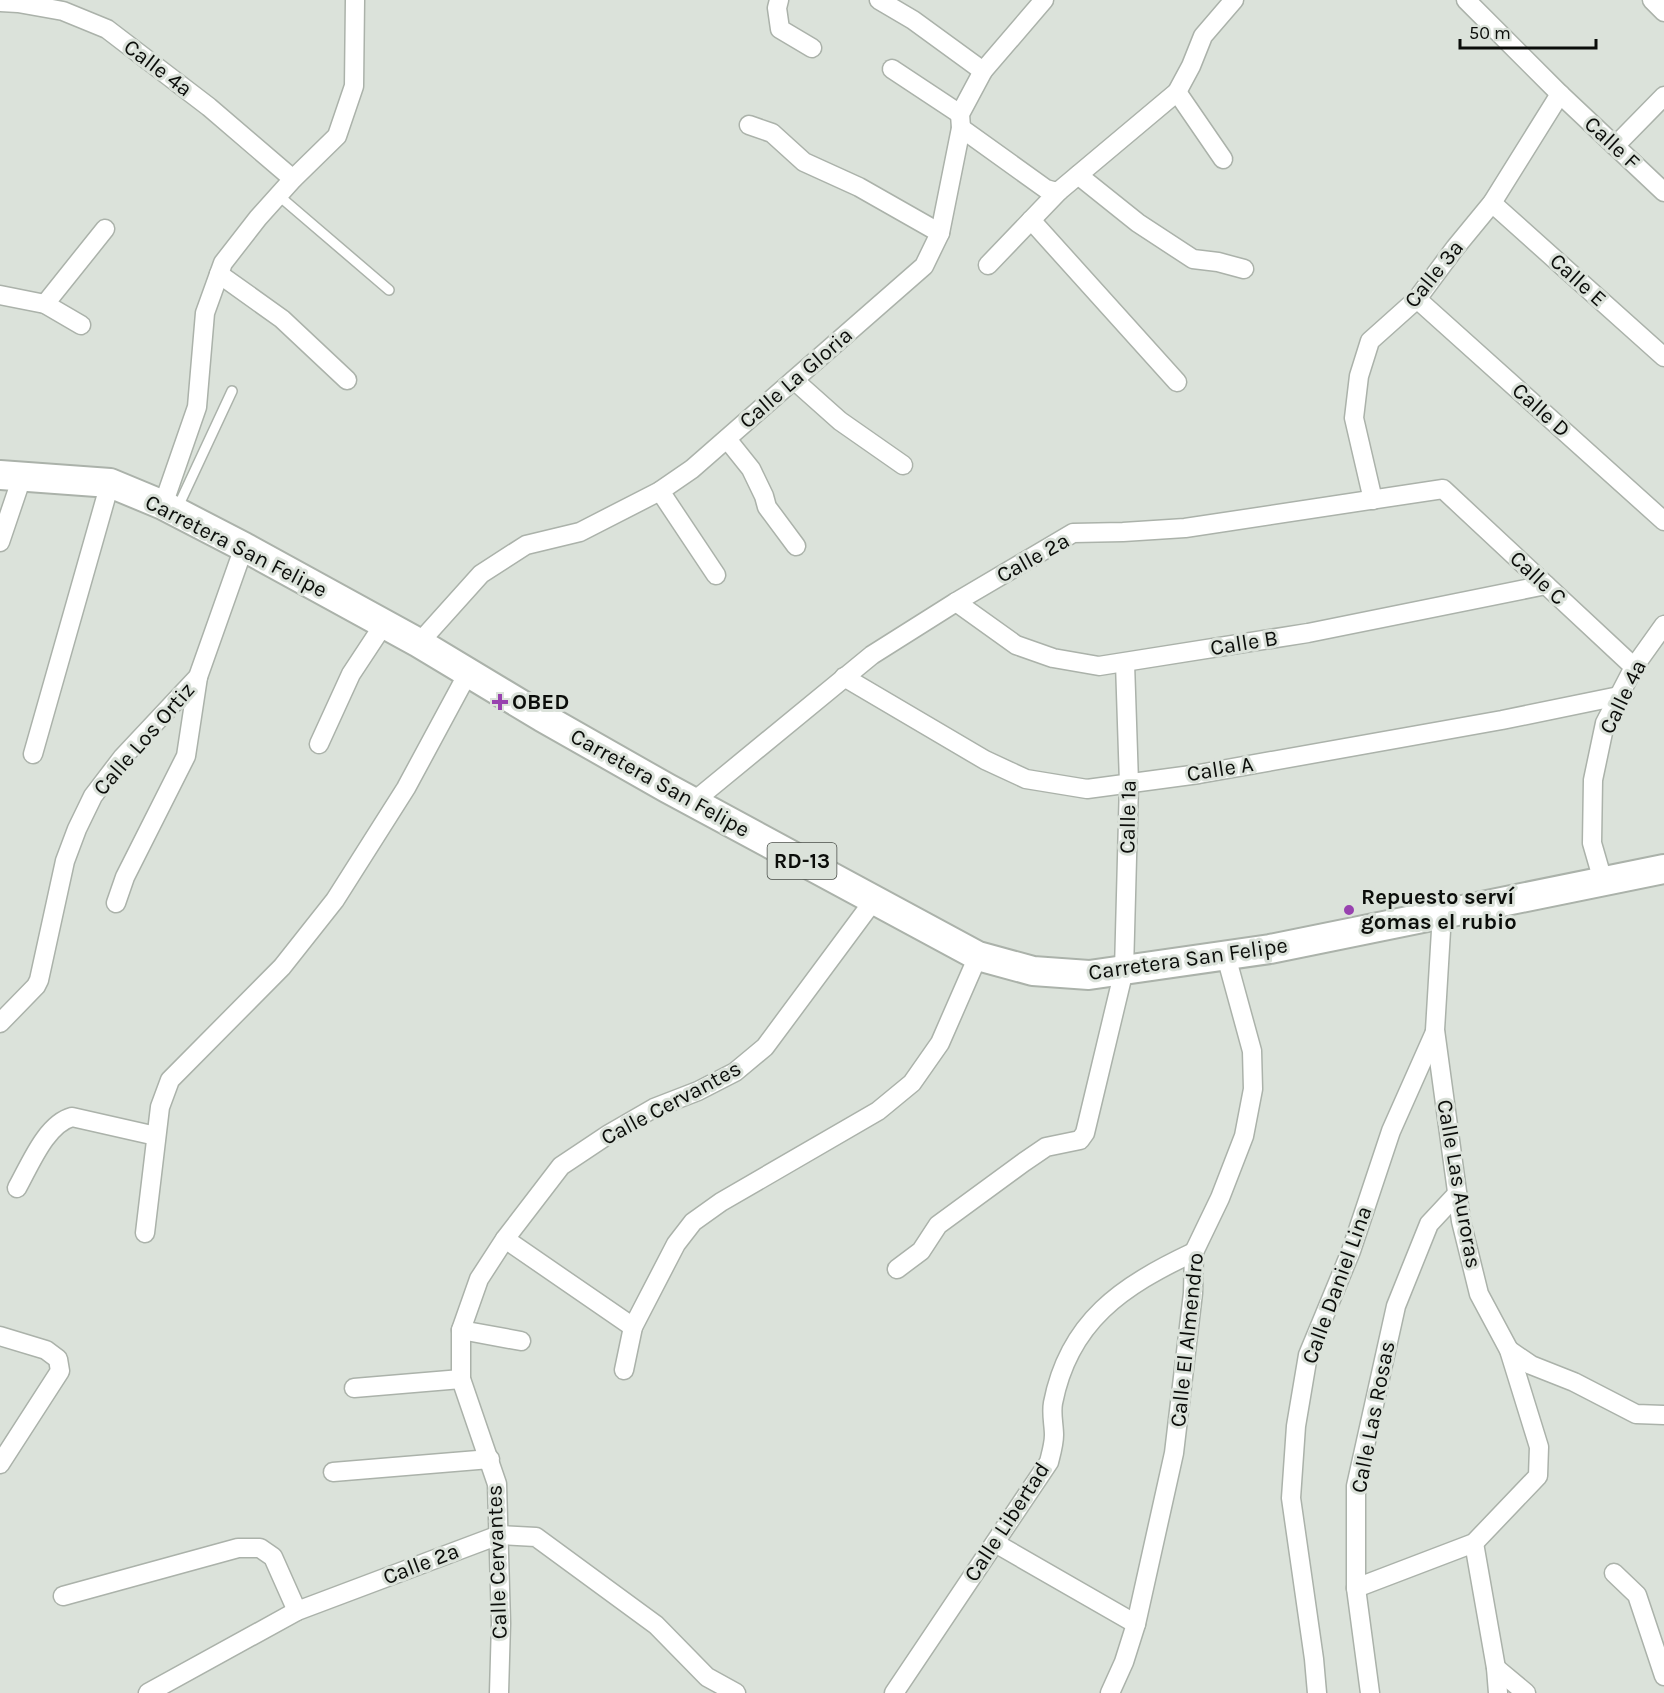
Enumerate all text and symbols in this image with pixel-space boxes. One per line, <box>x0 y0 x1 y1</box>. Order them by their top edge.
scale bar <box>1460 12 1596 50</box>
text: 50 m <box>1469 22 1511 44</box>
street label: Calle 4a <box>119 34 197 102</box>
street label: Calle F <box>1579 111 1645 175</box>
street label: Calle 3a <box>1399 235 1469 313</box>
street label: Calle E <box>1544 248 1612 312</box>
street label: Calle La Gloria <box>734 322 858 434</box>
street label: Calle D <box>1507 377 1575 443</box>
street label: Carretera San Felipe <box>141 489 331 603</box>
street label: Calle 2a <box>992 527 1074 589</box>
street label: Calle C <box>1504 545 1572 611</box>
street label: Calle B <box>1208 625 1280 661</box>
street label: Calle 4a <box>1594 656 1652 738</box>
street label: Calle Los Ortiz <box>88 677 200 801</box>
place label: OBED <box>512 689 569 715</box>
marker: OBED <box>493 695 507 709</box>
street label: Carretera San Felipe <box>566 723 754 843</box>
street label: Calle A <box>1185 751 1256 787</box>
street label: Calle 1a <box>1114 780 1142 854</box>
road number: RD-13 <box>768 843 836 879</box>
place label: Repuesto serví gomas el rubio <box>1361 884 1517 935</box>
marker: Repuesto serví gomas el rubio <box>1342 903 1356 917</box>
street label: Carretera San Felipe <box>1087 932 1289 986</box>
street label: Calle Cervantes <box>597 1055 745 1151</box>
street label: Calle Las Auroras <box>1431 1097 1487 1271</box>
street label: Calle Daniel Lina <box>1296 1203 1378 1367</box>
street label: Calle El Almendro <box>1165 1252 1209 1428</box>
street label: Calle Las Rosas <box>1346 1339 1400 1495</box>
street label: Calle Libertad <box>959 1457 1055 1587</box>
street label: Calle Cervantes <box>481 1484 513 1640</box>
street label: Calle 2a <box>379 1538 463 1590</box>

